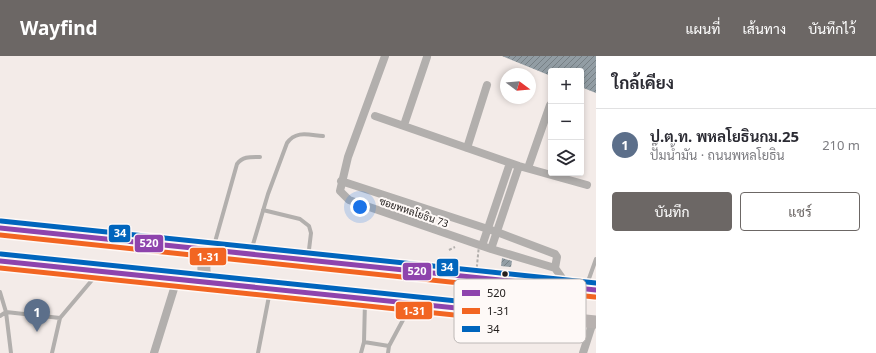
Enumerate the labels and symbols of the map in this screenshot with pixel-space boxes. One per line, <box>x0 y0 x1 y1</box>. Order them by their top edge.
north arrow <box>500 68 536 104</box>
street label: ซอยพหลโยธิน 73 <box>377 194 451 231</box>
your location <box>350 197 370 217</box>
line badge: 34 <box>108 224 131 243</box>
text: 34 <box>114 225 127 240</box>
line badge: 520 <box>134 234 164 253</box>
text: 520 <box>140 235 158 250</box>
line badge: 1-31 <box>189 247 227 266</box>
text: 1-31 <box>197 249 219 264</box>
line badge: 34 <box>436 258 459 277</box>
text: 34 <box>441 259 454 274</box>
line badge: 520 <box>402 262 432 281</box>
text: 520 <box>408 263 426 278</box>
unlabelled marker <box>500 269 510 279</box>
legend <box>454 279 586 343</box>
text: 520 <box>487 285 506 300</box>
pin: 1 <box>24 299 50 332</box>
line badge: 1-31 <box>395 301 433 320</box>
text: 1-31 <box>403 303 425 318</box>
text: 1-31 <box>487 303 509 318</box>
text: 34 <box>487 321 500 336</box>

